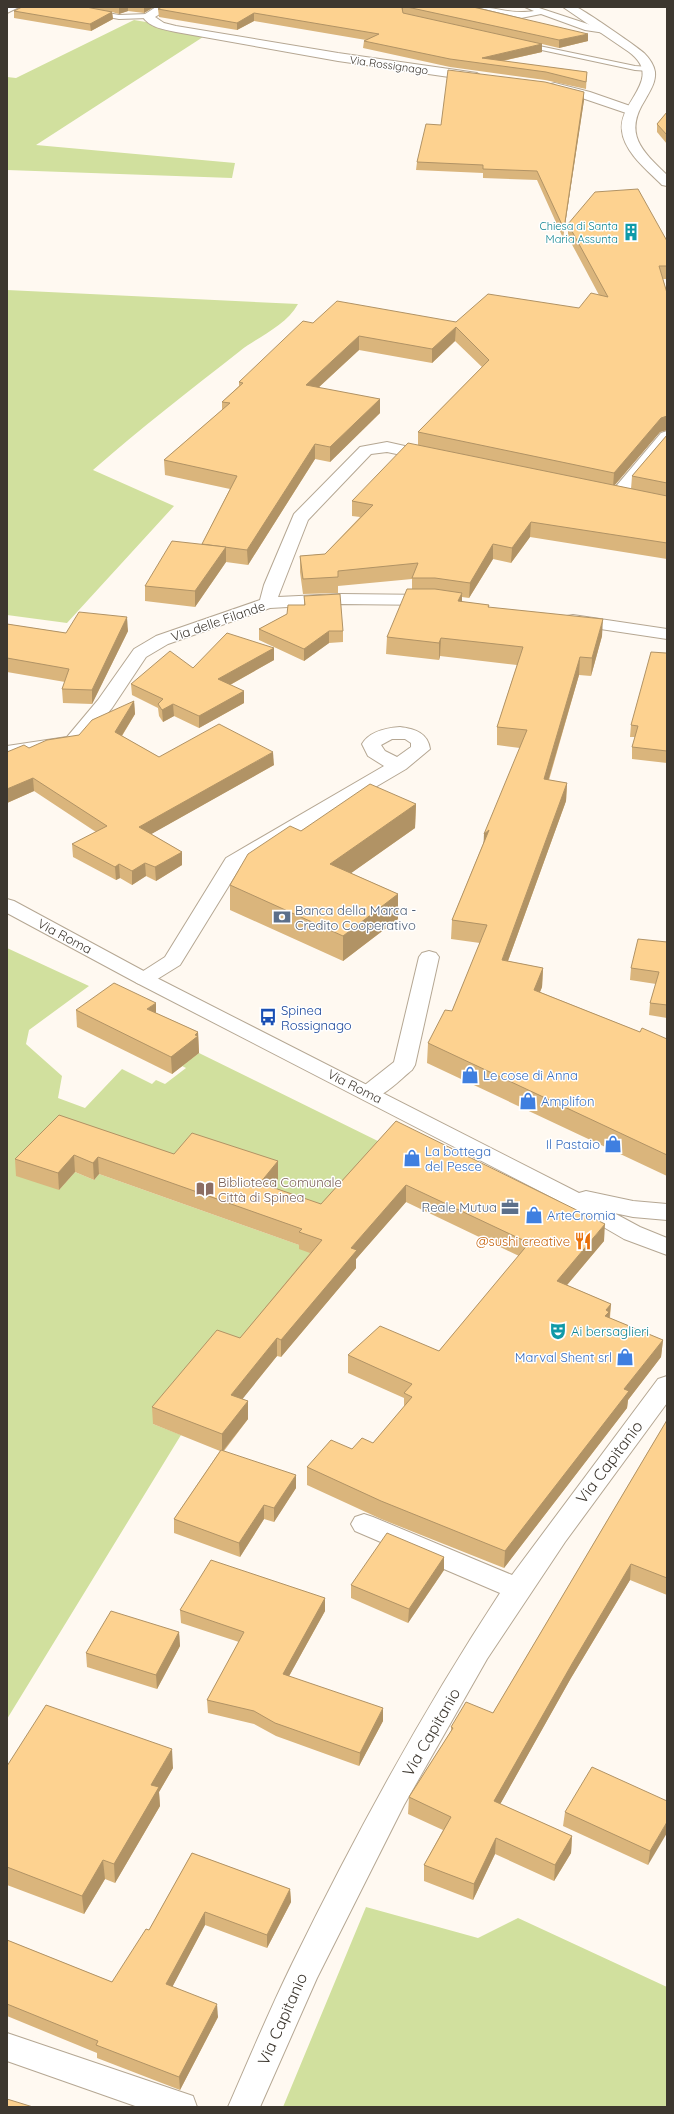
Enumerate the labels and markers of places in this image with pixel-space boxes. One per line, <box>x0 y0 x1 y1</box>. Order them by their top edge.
place label: Chiesa di Santa Maria Assunta <box>539 219 618 246</box>
building icon: Chiesa di Santa Maria Assunta <box>621 222 641 242</box>
place label: Banca della Marca - Credito Cooperativo <box>295 902 416 933</box>
bank icon: Banca della Marca - Credito Cooperativo <box>272 907 292 927</box>
place label: Spinea Rossignago <box>281 1002 352 1033</box>
bus stop icon: Spinea Rossignago <box>258 1007 278 1027</box>
shop icon: Le cose di Anna <box>460 1065 480 1085</box>
place label: Le cose di Anna <box>483 1067 578 1083</box>
shop icon: Amplifon <box>518 1091 538 1111</box>
place label: Amplifon <box>541 1093 594 1109</box>
shop icon: Il Pastaio <box>603 1134 623 1154</box>
place label: Il Pastaio <box>546 1136 600 1152</box>
place label: La bottega del Pesce <box>425 1143 491 1174</box>
shop icon: La bottega del Pesce <box>402 1148 422 1168</box>
place label: Biblioteca Comunale Città di Spinea <box>218 1174 342 1205</box>
library icon: Biblioteca Comunale Città di Spinea <box>195 1179 215 1199</box>
office icon: Reale Mutua <box>500 1197 520 1217</box>
place label: Reale Mutua <box>421 1199 497 1215</box>
shop icon: ArteCromia <box>524 1205 544 1225</box>
place label: ArteCromia <box>547 1207 616 1223</box>
restaurant icon: @sushi creative <box>573 1231 593 1251</box>
place label: @sushi creative <box>476 1233 570 1249</box>
theatre icon: Ai bersaglieri <box>548 1321 568 1341</box>
place label: Ai bersaglieri <box>571 1323 649 1339</box>
shop icon: Marval Shent srl <box>615 1347 635 1367</box>
place label: Marval Shent srl <box>515 1349 612 1365</box>

